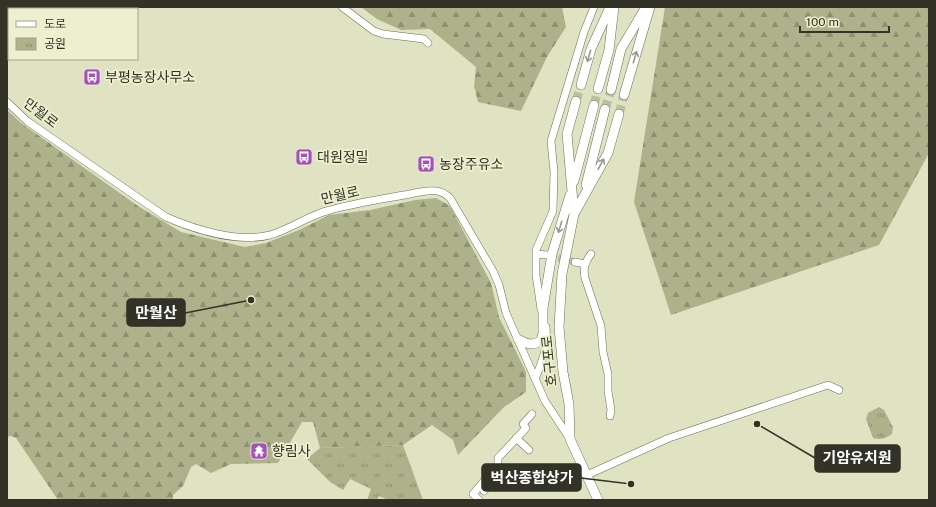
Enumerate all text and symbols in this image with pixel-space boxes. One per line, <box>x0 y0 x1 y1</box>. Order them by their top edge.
legend <box>8 8 138 60</box>
scale bar <box>800 8 889 34</box>
text: 100 m <box>806 15 839 29</box>
text: 도로 <box>44 17 66 31</box>
text: 공원 <box>44 37 66 51</box>
one-way arrow <box>585 49 592 62</box>
one-way arrow <box>632 51 639 64</box>
bus stop icon: 부평농장사무소 <box>82 67 102 87</box>
place label: 부평농장사무소 <box>105 69 195 85</box>
street label: 만월로 <box>21 95 61 131</box>
bus stop icon: 대원정밀 <box>294 147 314 167</box>
place label: 대원정밀 <box>317 149 369 165</box>
bus stop icon: 농장주유소 <box>416 154 436 174</box>
place label: 농장주유소 <box>439 156 504 172</box>
one-way arrow <box>598 158 606 170</box>
street label: 만월로 <box>319 183 361 207</box>
one-way arrow <box>556 220 563 233</box>
callout: 만월산 <box>127 299 185 326</box>
text: 만월산 <box>135 304 177 321</box>
street label: 호구포로 <box>538 334 560 387</box>
temple icon: 향림사 <box>249 441 269 461</box>
place label: 향림사 <box>272 443 311 459</box>
callout: 기암유치원 <box>815 445 900 472</box>
text: 기암유치원 <box>822 449 892 466</box>
callout: 벅산종합상가 <box>482 464 581 491</box>
text: 벅산종합상가 <box>491 469 574 486</box>

